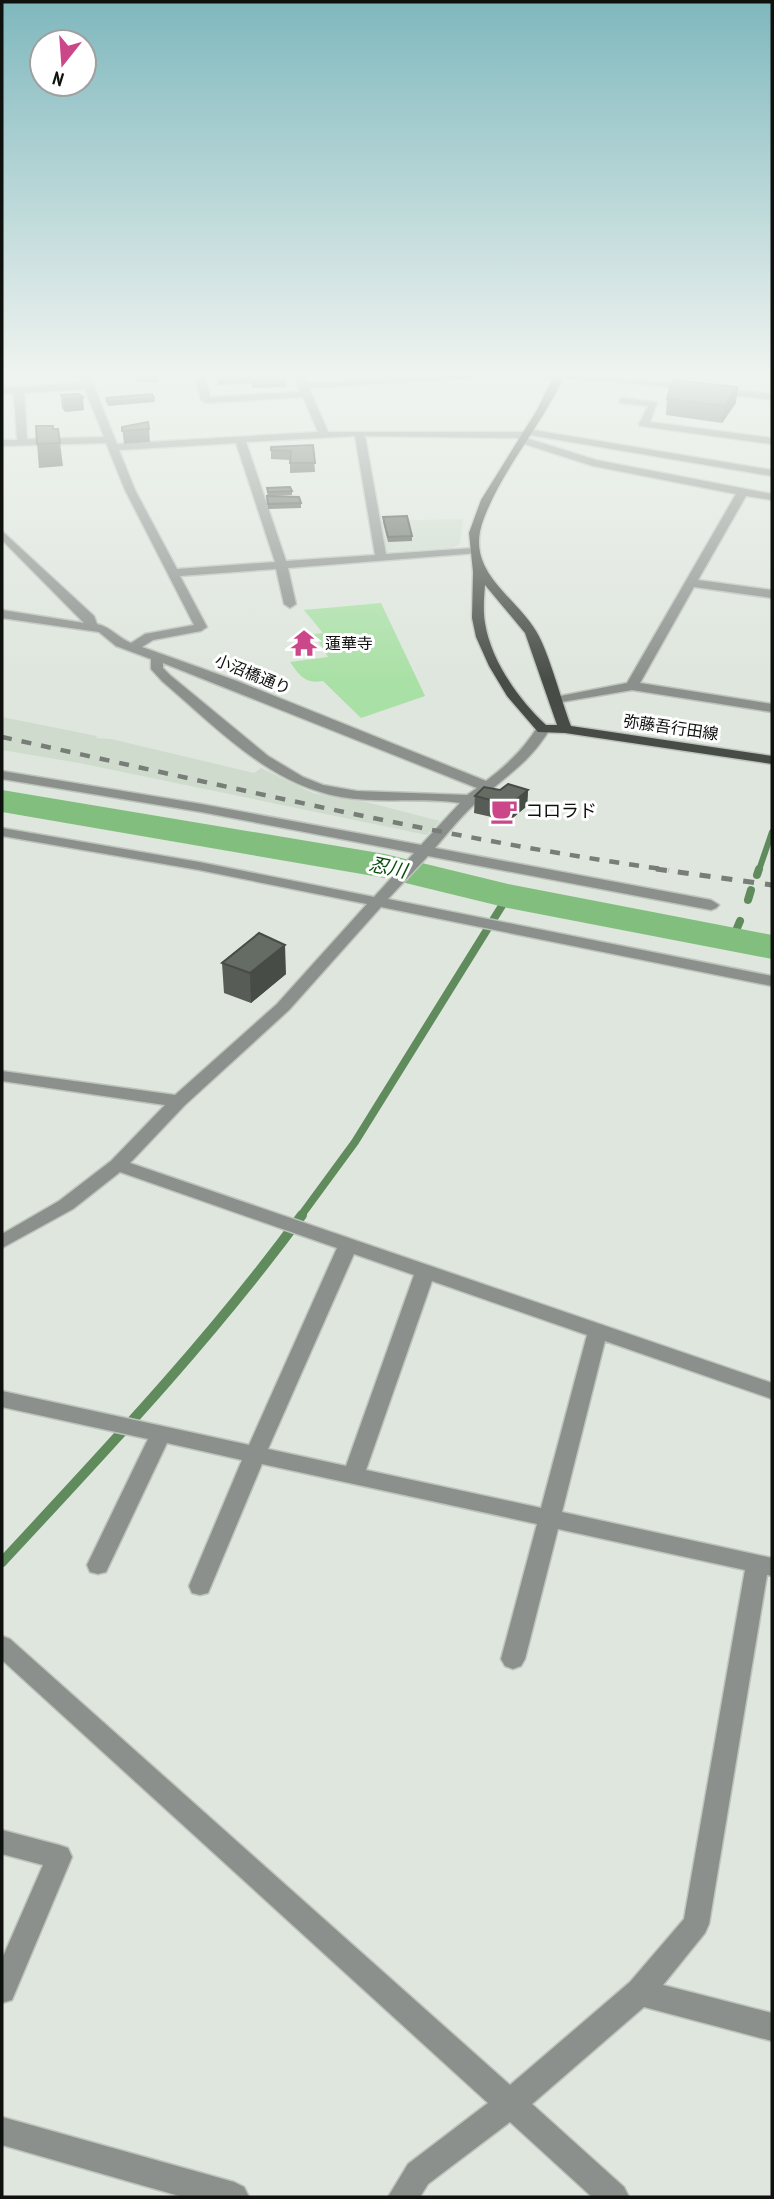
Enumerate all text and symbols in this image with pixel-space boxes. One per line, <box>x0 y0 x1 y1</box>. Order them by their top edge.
north arrow <box>28 28 98 98</box>
text: N <box>50 66 66 92</box>
temple icon: 蓮華寺 <box>289 628 319 658</box>
place label: 蓮華寺 <box>325 633 373 653</box>
street label: 小沼橋通り <box>212 650 294 698</box>
street label: 弥藤吾行田線 <box>622 710 720 744</box>
cafe icon: コロラド <box>489 796 519 826</box>
place label: コロラド <box>525 799 597 822</box>
water label: 忍川 <box>367 851 411 883</box>

